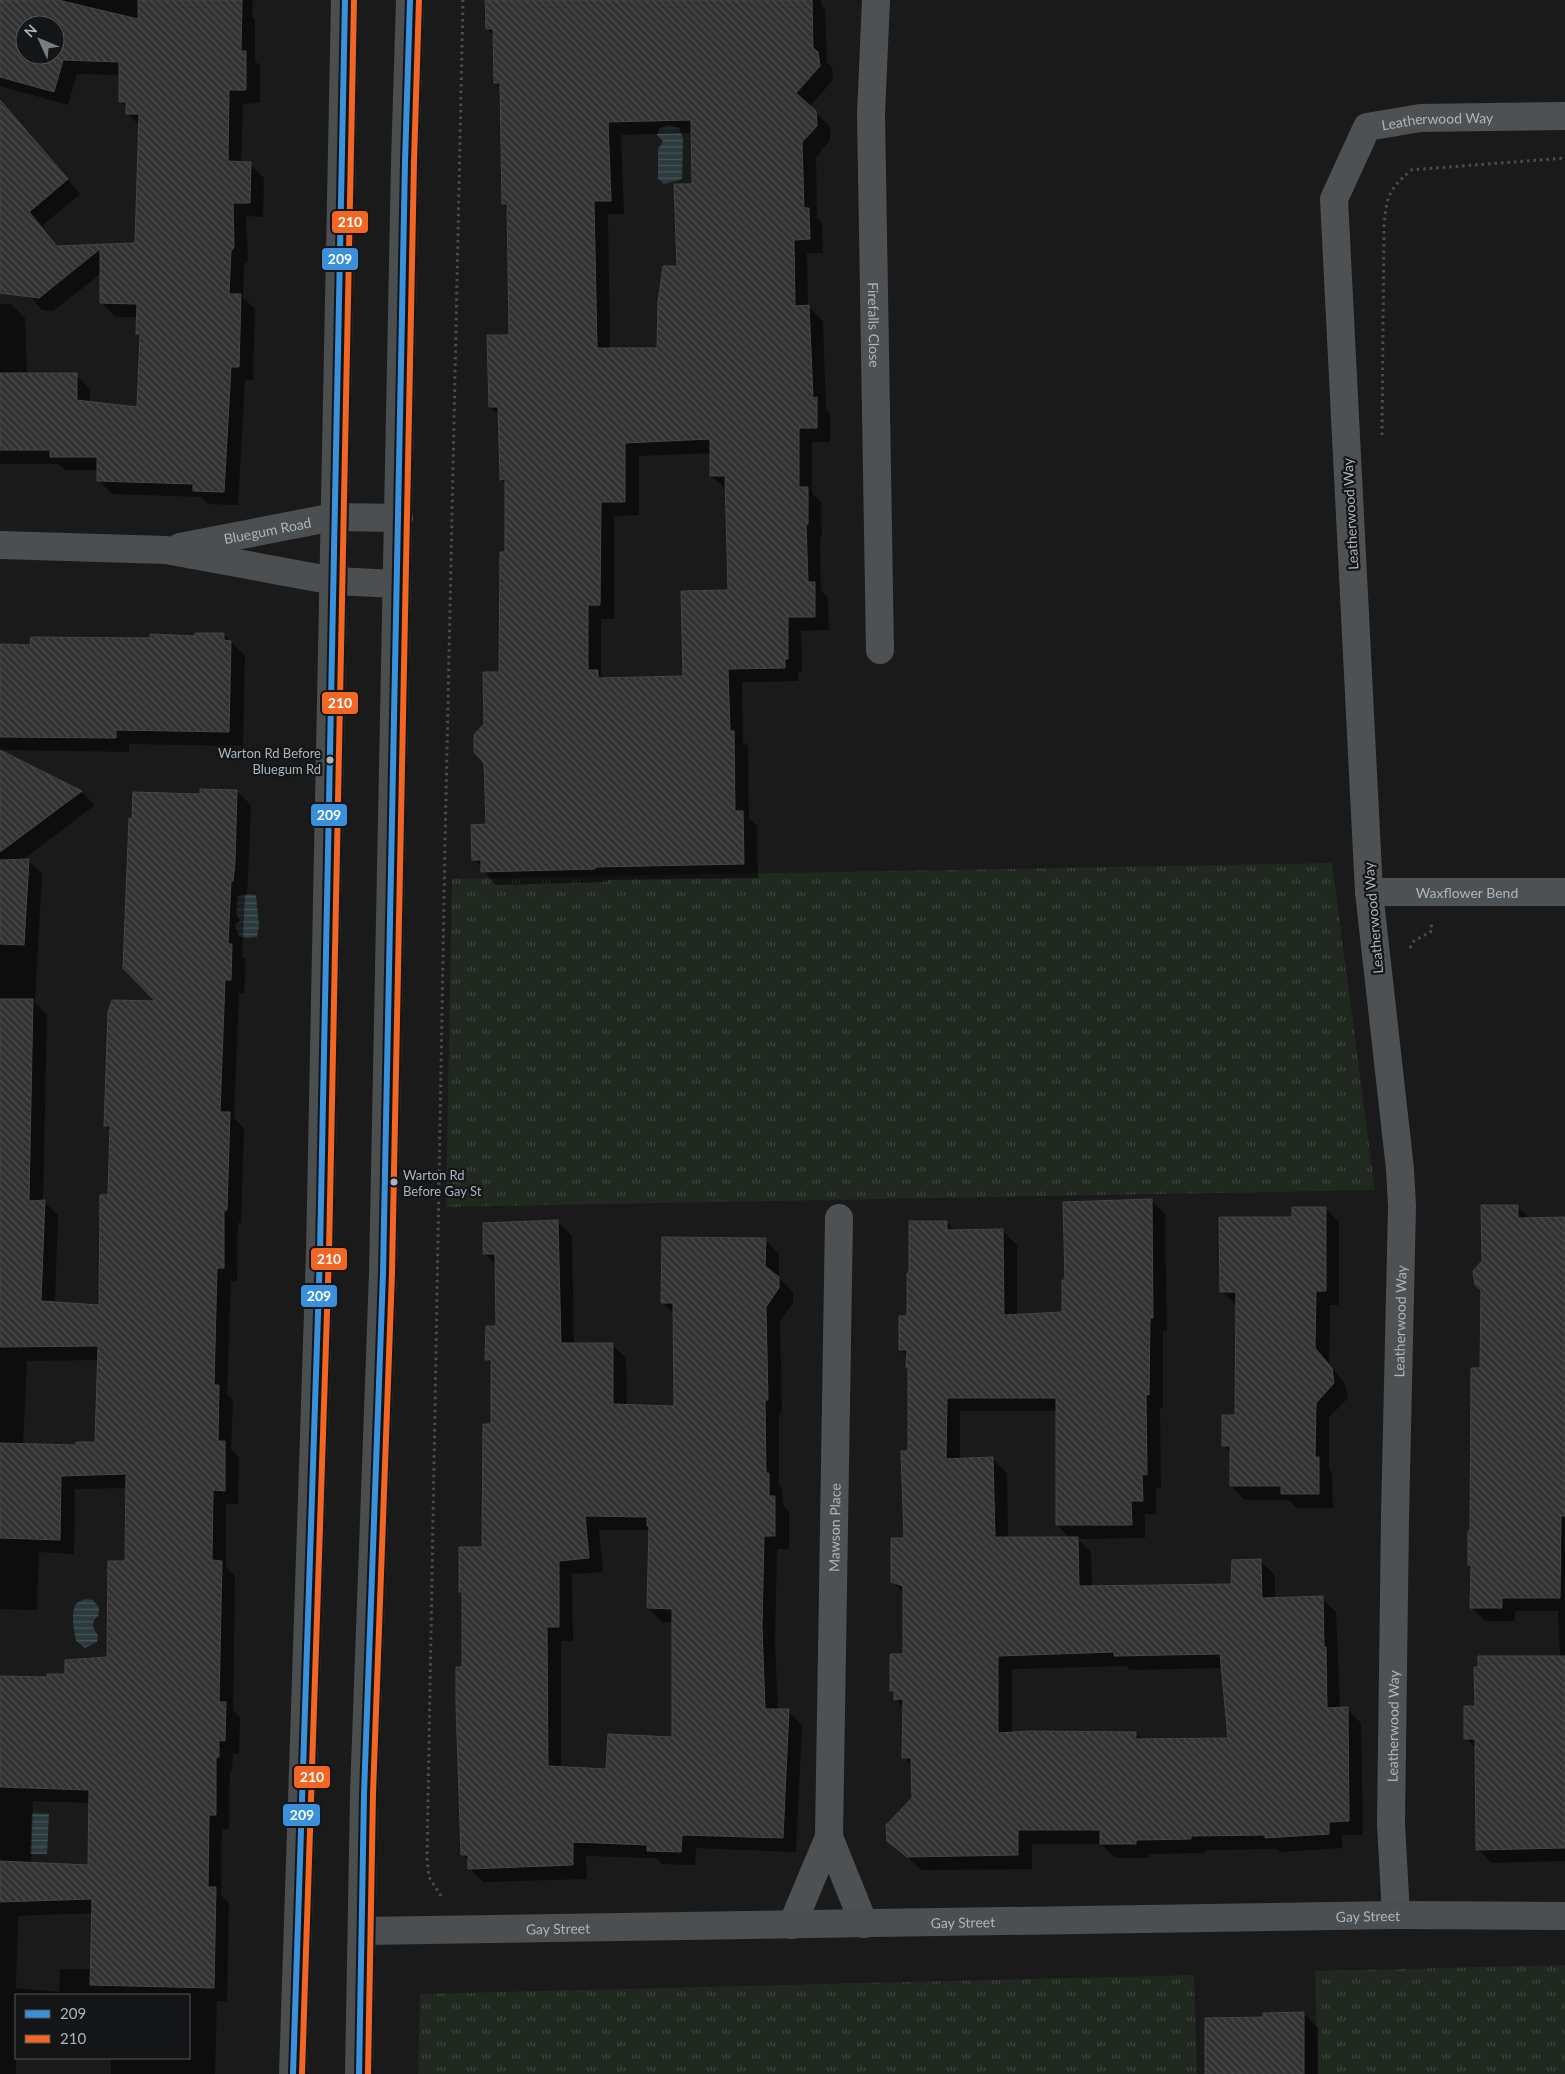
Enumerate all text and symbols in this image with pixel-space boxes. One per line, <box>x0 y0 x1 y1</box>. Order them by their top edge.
north arrow <box>15 15 65 65</box>
text: N <box>20 21 40 40</box>
street label: Leatherwood Way <box>1380 108 1494 133</box>
line badge: 210 <box>331 210 369 234</box>
text: 210 <box>338 213 362 230</box>
line badge: 209 <box>321 247 359 271</box>
text: 209 <box>328 250 352 267</box>
street label: Firefalls Close <box>865 282 884 368</box>
street label: Leatherwood Way <box>1339 457 1361 570</box>
street label: Bluegum Road <box>222 513 313 547</box>
line badge: 210 <box>321 691 359 715</box>
text: 210 <box>328 694 352 711</box>
place label: Warton Rd Before Bluegum Rd <box>218 745 321 777</box>
marker: Warton Rd Before Bluegum Rd <box>325 755 335 765</box>
line badge: 209 <box>310 803 348 827</box>
text: 209 <box>317 806 341 823</box>
street label: Leatherwood Way <box>1360 861 1386 975</box>
street label: Waxflower Bend <box>1416 884 1518 901</box>
place label: Warton Rd Before Gay St <box>403 1167 482 1199</box>
marker: Warton Rd Before Gay St <box>389 1177 399 1187</box>
line badge: 210 <box>310 1247 348 1271</box>
text: 210 <box>317 1250 341 1267</box>
street label: Leatherwood Way <box>1390 1264 1409 1377</box>
line badge: 209 <box>300 1284 338 1308</box>
text: 209 <box>307 1287 331 1304</box>
street label: Mawson Place <box>825 1483 843 1572</box>
street label: Leatherwood Way <box>1383 1669 1402 1782</box>
line badge: 210 <box>293 1765 331 1789</box>
text: 210 <box>300 1768 324 1785</box>
line badge: 209 <box>282 1803 321 1827</box>
text: 209 <box>290 1806 314 1823</box>
street label: Gay Street <box>1336 1906 1400 1924</box>
street label: Gay Street <box>931 1913 995 1931</box>
street label: Gay Street <box>526 1919 590 1937</box>
legend <box>15 1994 190 2059</box>
text: 209 <box>60 2004 86 2022</box>
text: 210 <box>60 2029 86 2047</box>

